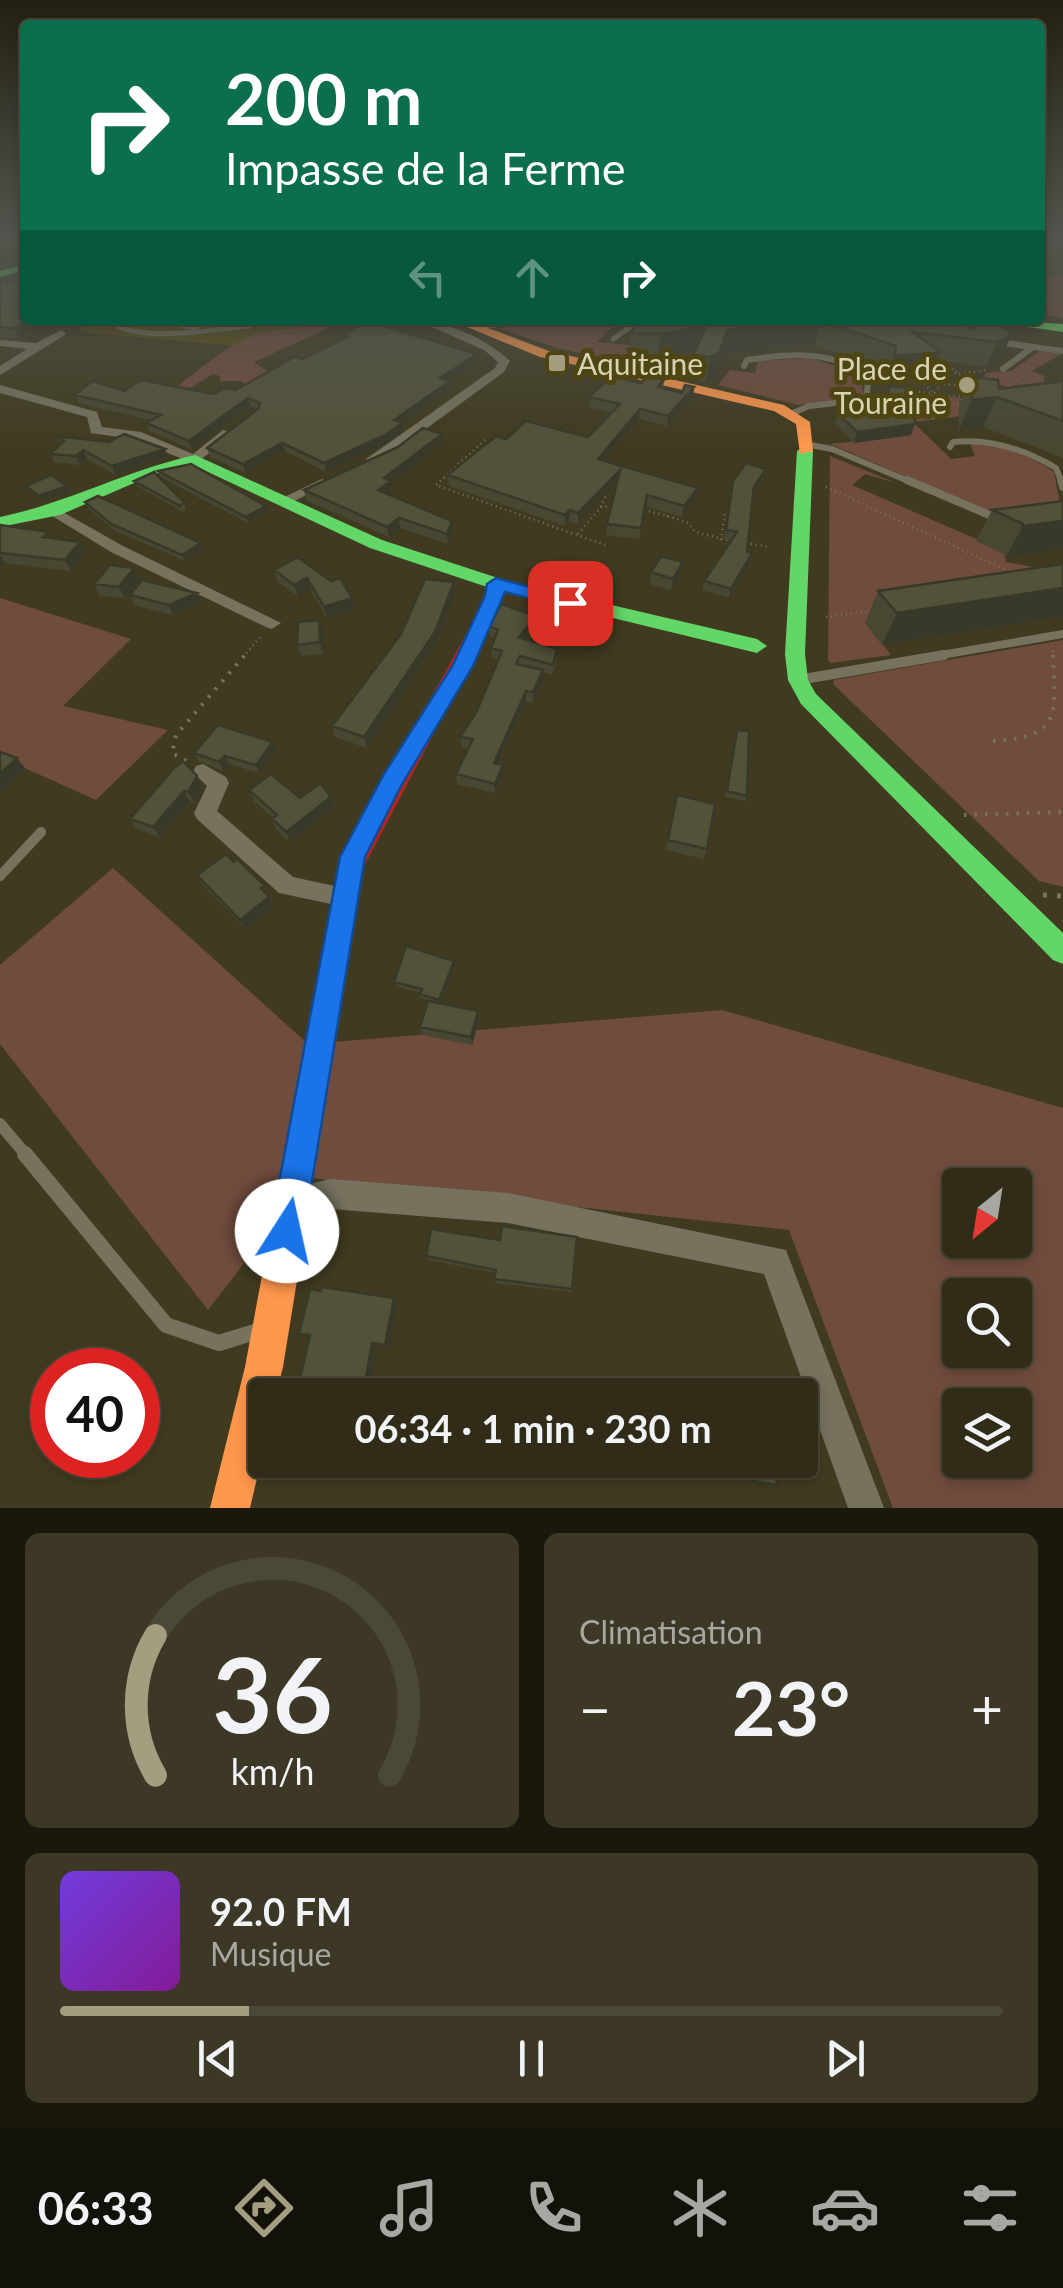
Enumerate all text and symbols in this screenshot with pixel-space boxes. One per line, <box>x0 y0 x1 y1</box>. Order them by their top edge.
text: 200 m <box>225 56 422 140</box>
icon: right <box>60 60 190 190</box>
text: Impasse de la Ferme <box>225 141 626 195</box>
icon: left <box>400 250 455 305</box>
icon: ahead <box>505 250 560 305</box>
icon: right <box>610 250 665 305</box>
place label: Aquitaine <box>577 345 703 381</box>
place label: Place de Touraine <box>834 350 947 420</box>
marker: Aquitaine <box>546 352 568 374</box>
marker: Place de Touraine <box>956 374 978 396</box>
pin <box>528 561 613 646</box>
icon: arrive <box>543 576 598 631</box>
north arrow <box>942 1168 1032 1258</box>
map controls <box>942 1168 1032 1478</box>
position arrow <box>235 1179 339 1283</box>
button: search <box>942 1278 1032 1368</box>
speed limit sign: 40 <box>30 1348 160 1478</box>
button: layers <box>942 1388 1032 1478</box>
text: 06:34 · 1 min · 230 m <box>354 1405 712 1451</box>
text: Climatisation <box>579 1612 763 1651</box>
text: 36 <box>212 1630 332 1755</box>
text: 23° <box>732 1662 850 1752</box>
text: − <box>579 1675 611 1741</box>
text: + <box>971 1675 1003 1741</box>
text: km/h <box>230 1750 314 1793</box>
text: 92.0 FM <box>210 1888 352 1934</box>
text: Musique <box>210 1934 331 1973</box>
icon: previous <box>190 2031 245 2086</box>
icon: pause <box>504 2031 559 2086</box>
icon: next <box>818 2031 873 2086</box>
icon: directions <box>229 2173 299 2243</box>
icon: music <box>374 2173 444 2243</box>
icon: phone <box>519 2173 589 2243</box>
icon: climate <box>665 2173 735 2243</box>
icon: car <box>810 2173 880 2243</box>
icon: filters <box>955 2173 1025 2243</box>
text: 06:33 <box>38 2181 154 2235</box>

